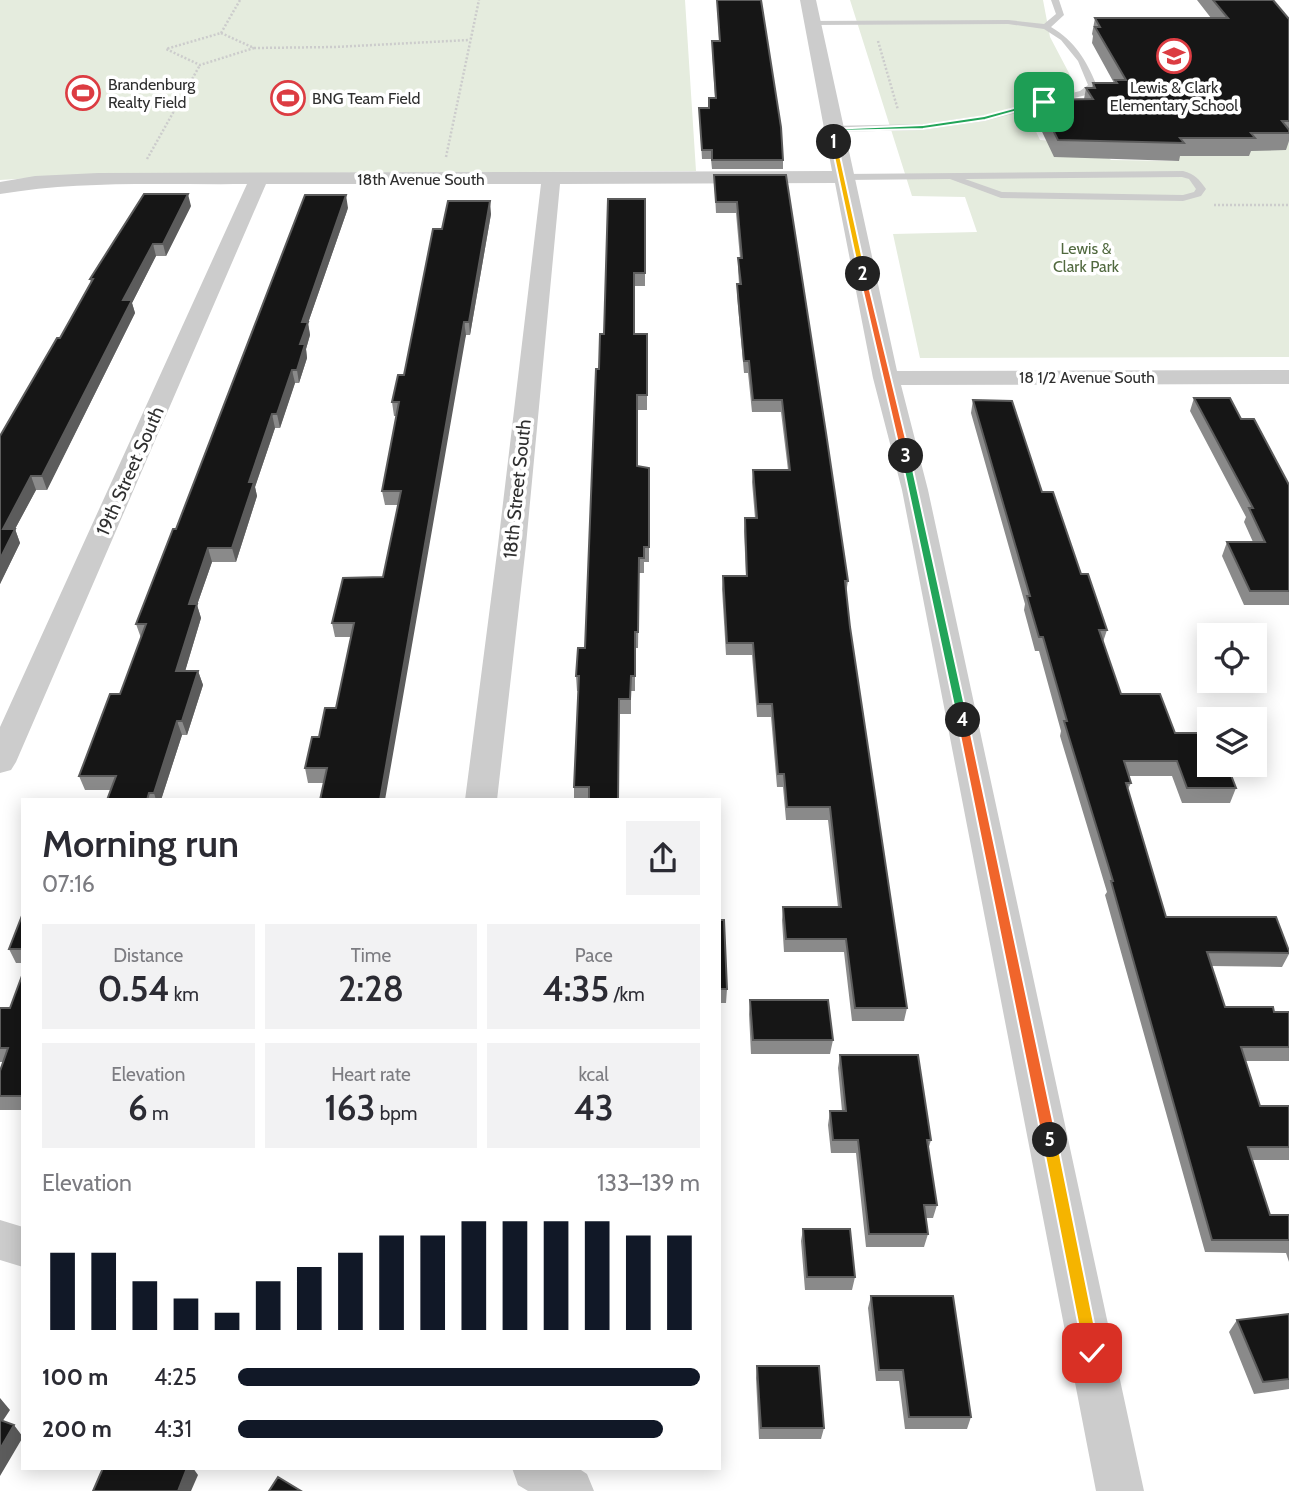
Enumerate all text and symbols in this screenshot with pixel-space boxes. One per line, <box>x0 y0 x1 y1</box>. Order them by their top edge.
school or university icon: Lewis & Clark Elementary School <box>1155 37 1193 75</box>
pin <box>1014 72 1074 132</box>
sports icon: Brandenburg Realty Field <box>64 74 102 112</box>
place label: Brandenburg Realty Field <box>108 75 196 112</box>
place label: Lewis & Clark Elementary School <box>1110 78 1238 115</box>
sports icon: BNG Team Field <box>269 79 307 117</box>
icon: arrive <box>1025 83 1063 121</box>
place label: BNG Team Field <box>312 89 420 108</box>
pin: 1 <box>816 124 852 160</box>
text: 1 <box>830 130 837 153</box>
street label: 18th Avenue South <box>357 170 485 189</box>
park label: Lewis & Clark Park <box>1053 239 1120 276</box>
pin: 2 <box>846 256 880 292</box>
text: 2 <box>857 262 868 285</box>
street label: 18 1/2 Avenue South <box>1019 368 1155 387</box>
street label: 19th Street South <box>91 403 169 539</box>
street label: 18th Street South <box>498 418 536 560</box>
pin: 3 <box>888 438 923 474</box>
text: 3 <box>900 444 911 467</box>
map controls <box>1197 623 1267 777</box>
button: locate <box>1197 623 1267 693</box>
pin: 4 <box>946 702 981 738</box>
button: layers <box>1197 707 1267 777</box>
text: 4 <box>957 708 968 731</box>
text: Morning run <box>42 820 239 867</box>
button: share <box>626 821 700 895</box>
text: 07:16 <box>42 870 95 898</box>
text: Distance <box>113 944 183 967</box>
text: Time <box>351 944 391 967</box>
text: Pace <box>575 944 613 967</box>
text: 0.54 <box>98 967 169 1010</box>
text: 2:28 <box>338 967 404 1010</box>
text: 4:35 <box>543 967 609 1010</box>
text: km <box>169 983 199 1006</box>
text: /km <box>609 983 645 1006</box>
text: Elevation <box>111 1063 185 1086</box>
text: Heart rate <box>331 1063 411 1086</box>
text: kcal <box>579 1063 609 1086</box>
text: 6 <box>128 1086 148 1129</box>
text: 163 <box>324 1086 375 1129</box>
text: 43 <box>574 1086 614 1129</box>
text: m <box>148 1102 169 1125</box>
text: bpm <box>375 1102 418 1125</box>
pin: 5 <box>1032 1122 1068 1158</box>
text: 5 <box>1044 1128 1055 1151</box>
text: Elevation <box>42 1169 132 1197</box>
text: 133–139 m <box>597 1169 700 1197</box>
pin <box>1062 1323 1122 1383</box>
icon: check <box>1073 1334 1111 1372</box>
text: 100 m <box>42 1363 108 1391</box>
text: 4:25 <box>154 1363 197 1391</box>
text: 200 m <box>42 1415 112 1443</box>
text: 4:31 <box>154 1415 192 1443</box>

